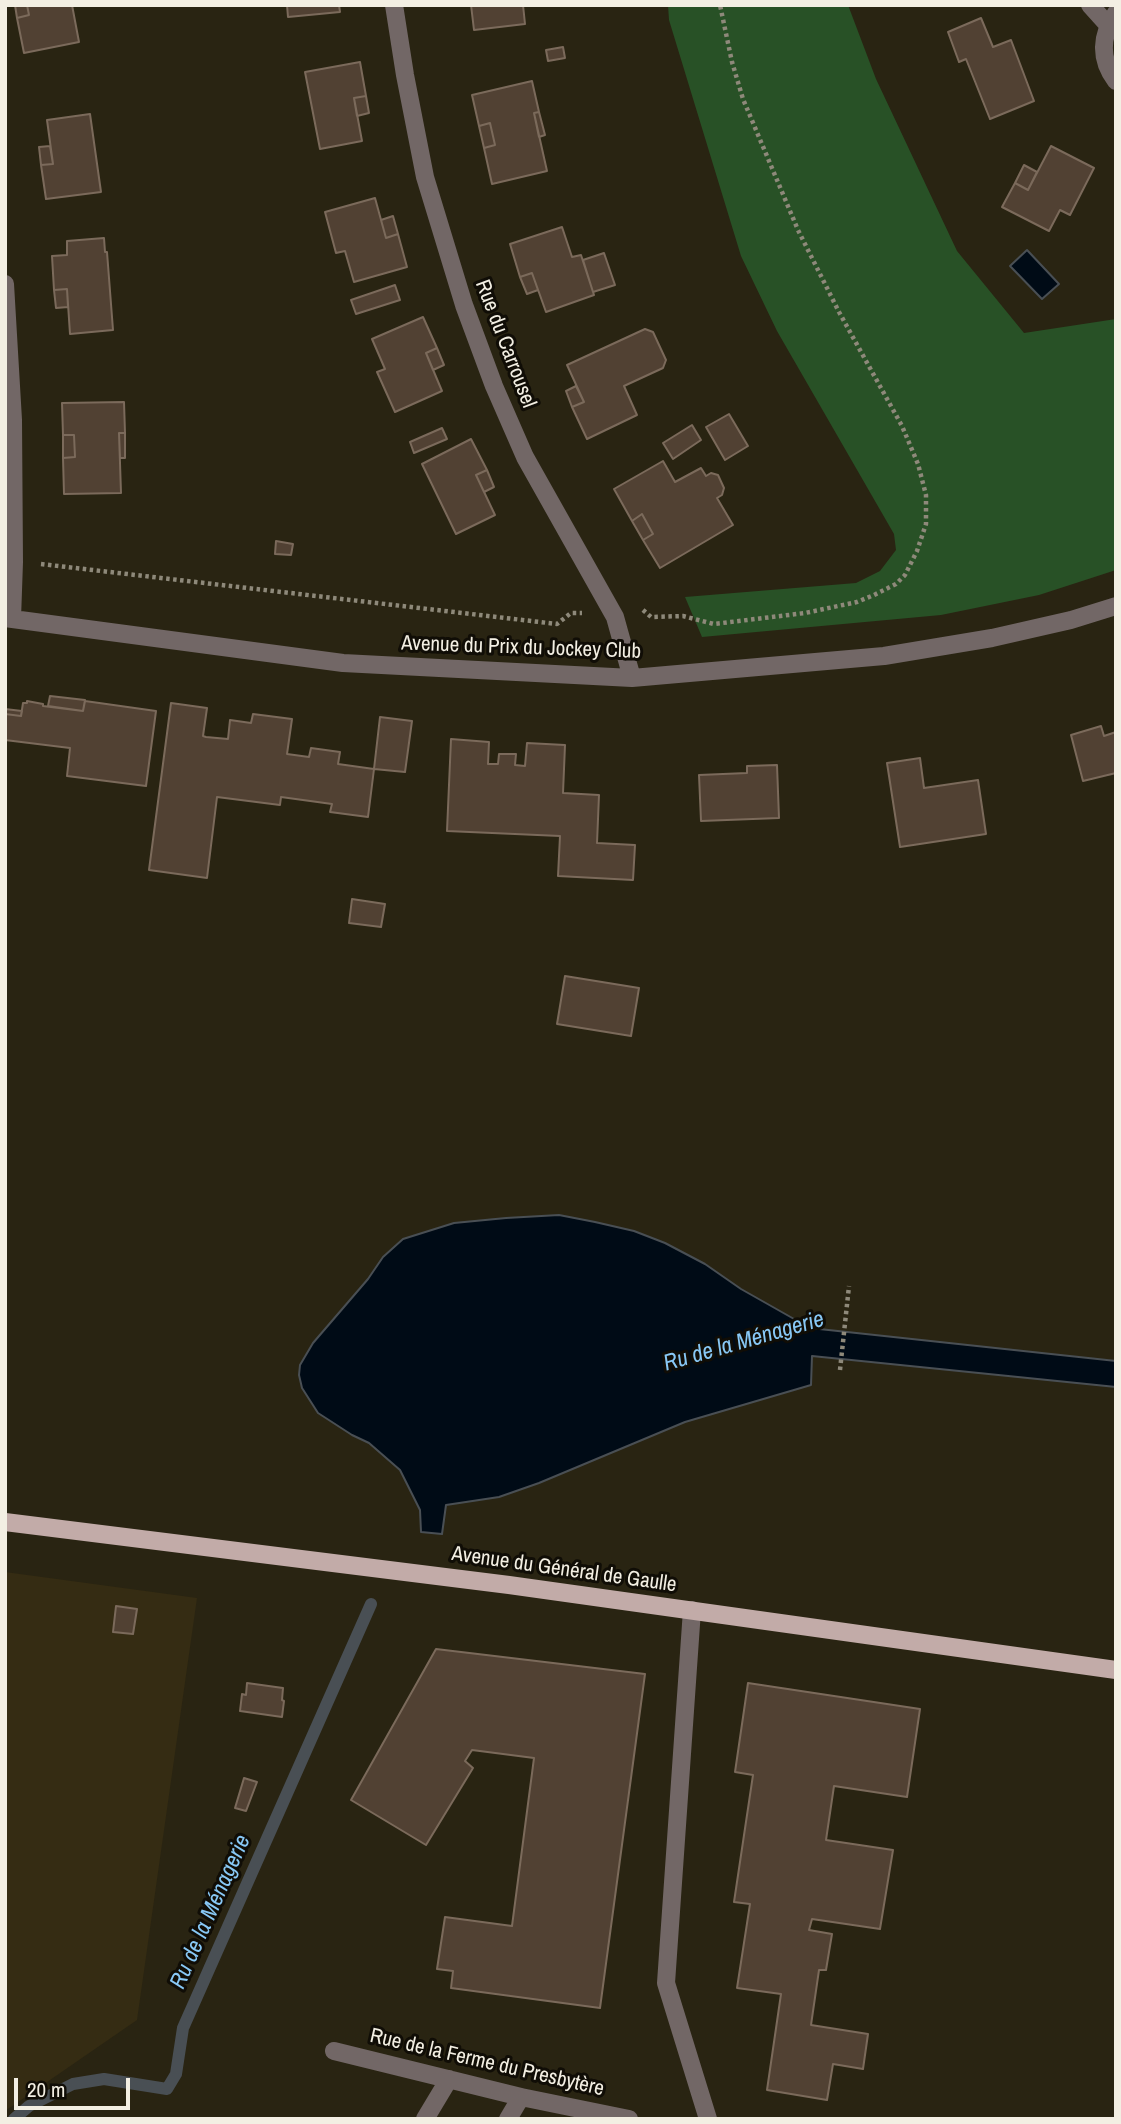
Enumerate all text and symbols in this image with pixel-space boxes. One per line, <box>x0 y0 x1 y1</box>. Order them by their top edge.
street label: Rue du Carrousel <box>469 276 541 412</box>
street label: Avenue du Prix du Jockey Club <box>401 631 641 665</box>
water label: Ru de la Ménagerie <box>661 1306 827 1378</box>
street label: Avenue du Général de Gaulle <box>450 1542 678 1598</box>
water label: Ru de la Ménagerie <box>165 1831 257 1993</box>
street label: Rue de la Ferme du Presbytère <box>368 2024 606 2102</box>
scale bar <box>18 2064 133 2108</box>
text: 20 m <box>27 2075 65 2104</box>

